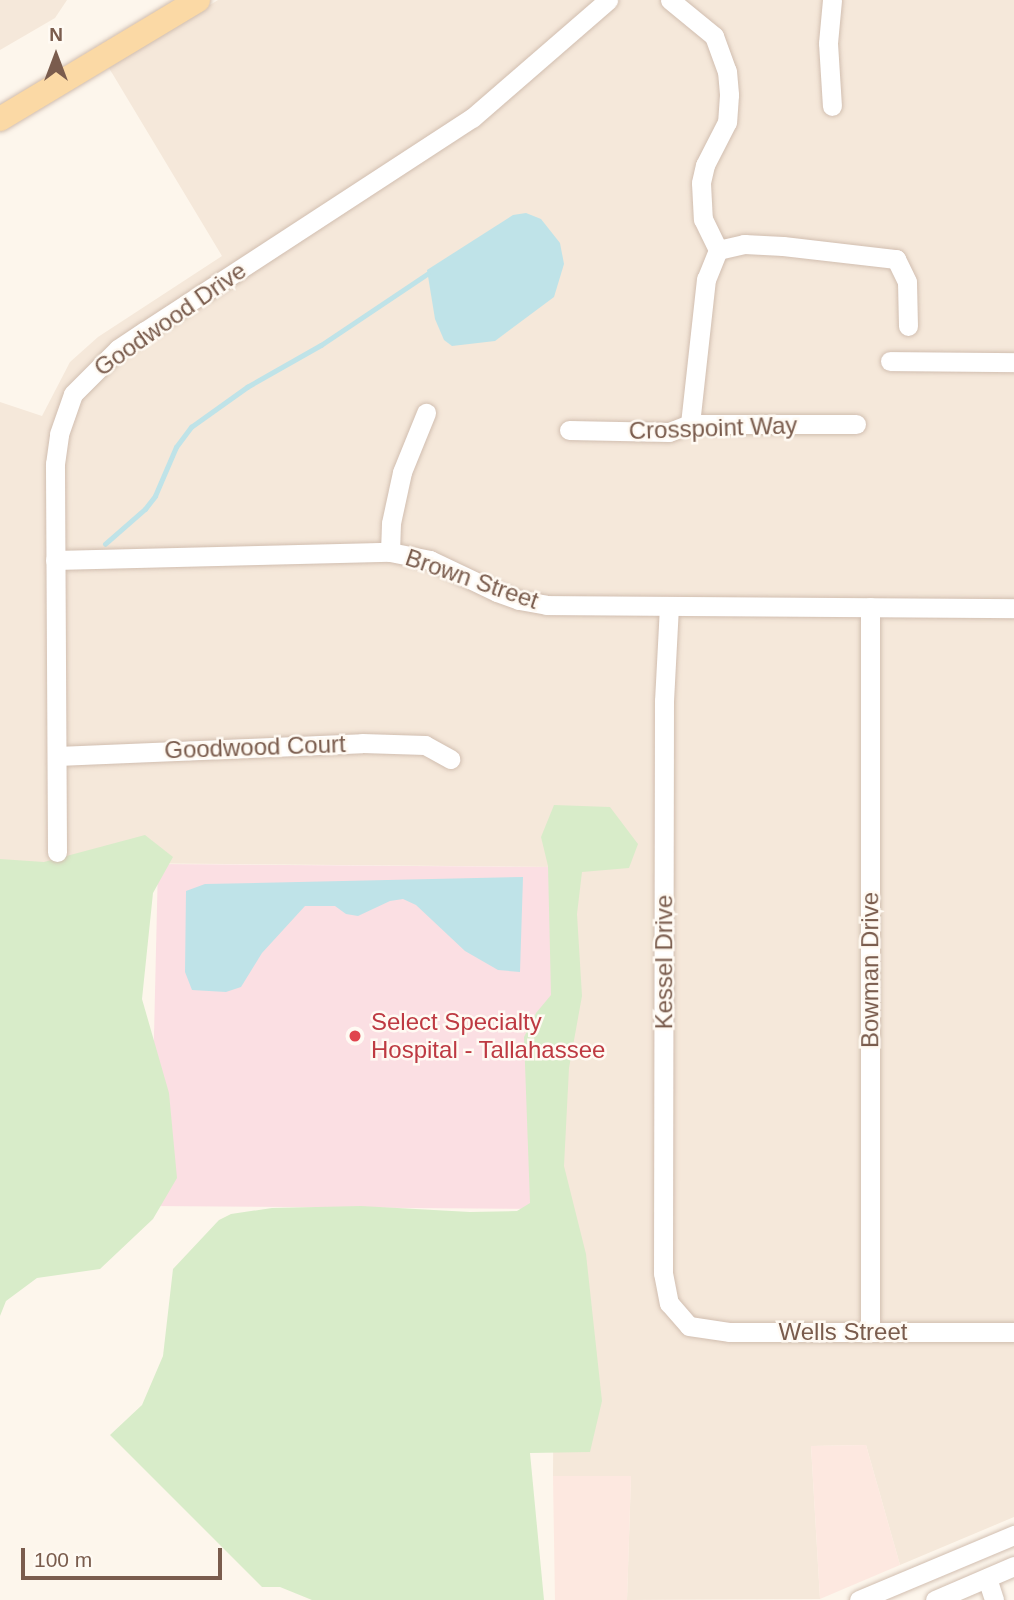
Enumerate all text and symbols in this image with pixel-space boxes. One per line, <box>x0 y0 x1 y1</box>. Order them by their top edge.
north arrow <box>21 21 91 91</box>
text: N <box>49 24 63 45</box>
street label: Goodwood Drive <box>89 256 251 382</box>
street label: Crosspoint Way <box>628 411 798 445</box>
street label: Brown Street <box>402 543 542 615</box>
street label: Goodwood Court <box>164 729 346 765</box>
street label: Bowman Drive <box>856 892 884 1048</box>
street label: Kessel Drive <box>650 895 678 1029</box>
place label: Select Specialty Hospital - Tallahassee <box>371 1008 606 1064</box>
marker: Select Specialty Hospital - Tallahassee <box>345 1026 365 1046</box>
street label: Wells Street <box>779 1318 907 1346</box>
scale bar <box>24 1534 226 1578</box>
text: 100 m <box>34 1548 92 1571</box>

